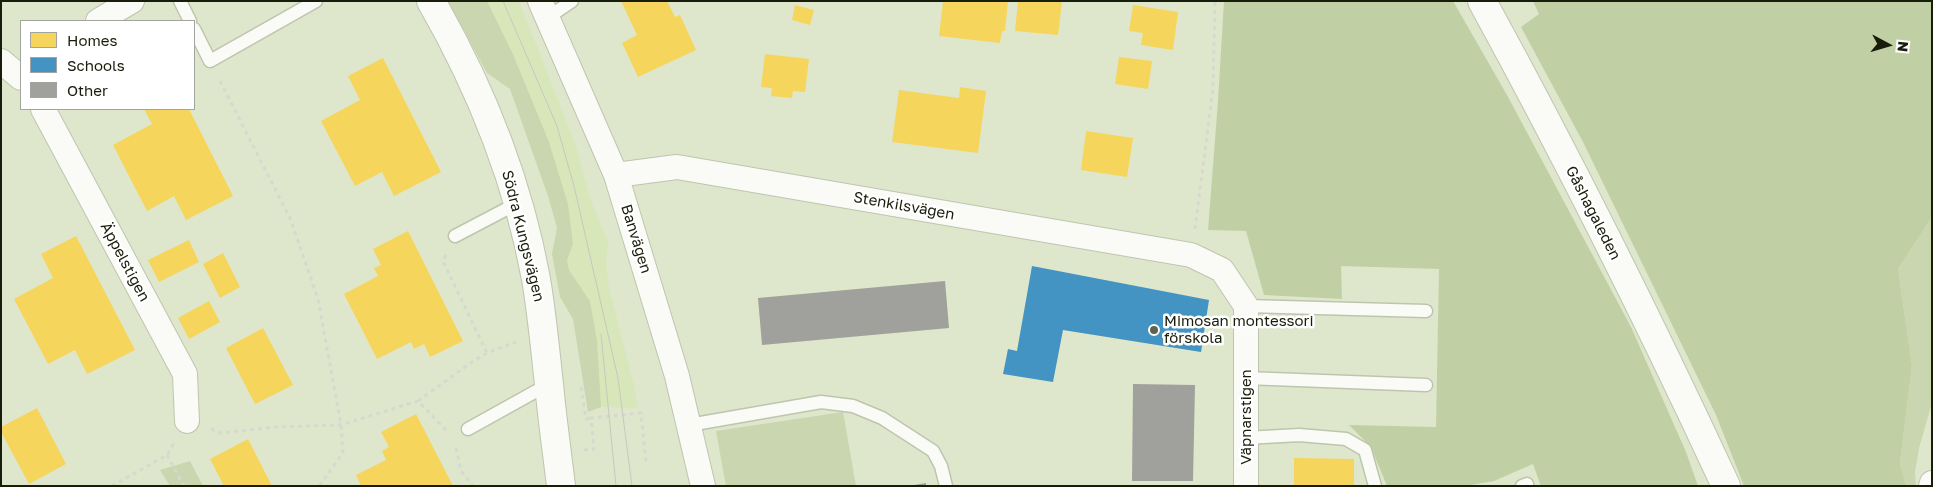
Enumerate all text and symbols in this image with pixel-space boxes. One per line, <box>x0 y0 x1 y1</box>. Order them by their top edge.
legend <box>20 20 195 110</box>
north arrow <box>1863 20 1913 70</box>
text: Homes <box>67 31 117 49</box>
text: N <box>1894 40 1912 53</box>
text: Schools <box>67 56 125 74</box>
text: Other <box>67 81 108 99</box>
street label: Gåshagaleden <box>1562 163 1624 263</box>
street label: Södra Kungsvägen <box>498 168 548 304</box>
street label: Stenkilsvägen <box>852 188 956 224</box>
street label: Banvägen <box>617 202 655 276</box>
street label: Äppelstigen <box>97 219 153 305</box>
place label: Mimosan montessori förskola <box>1164 312 1313 347</box>
marker: Mimosan montessori förskola <box>1148 324 1160 336</box>
street label: Väpnarstigen <box>1237 369 1255 465</box>

